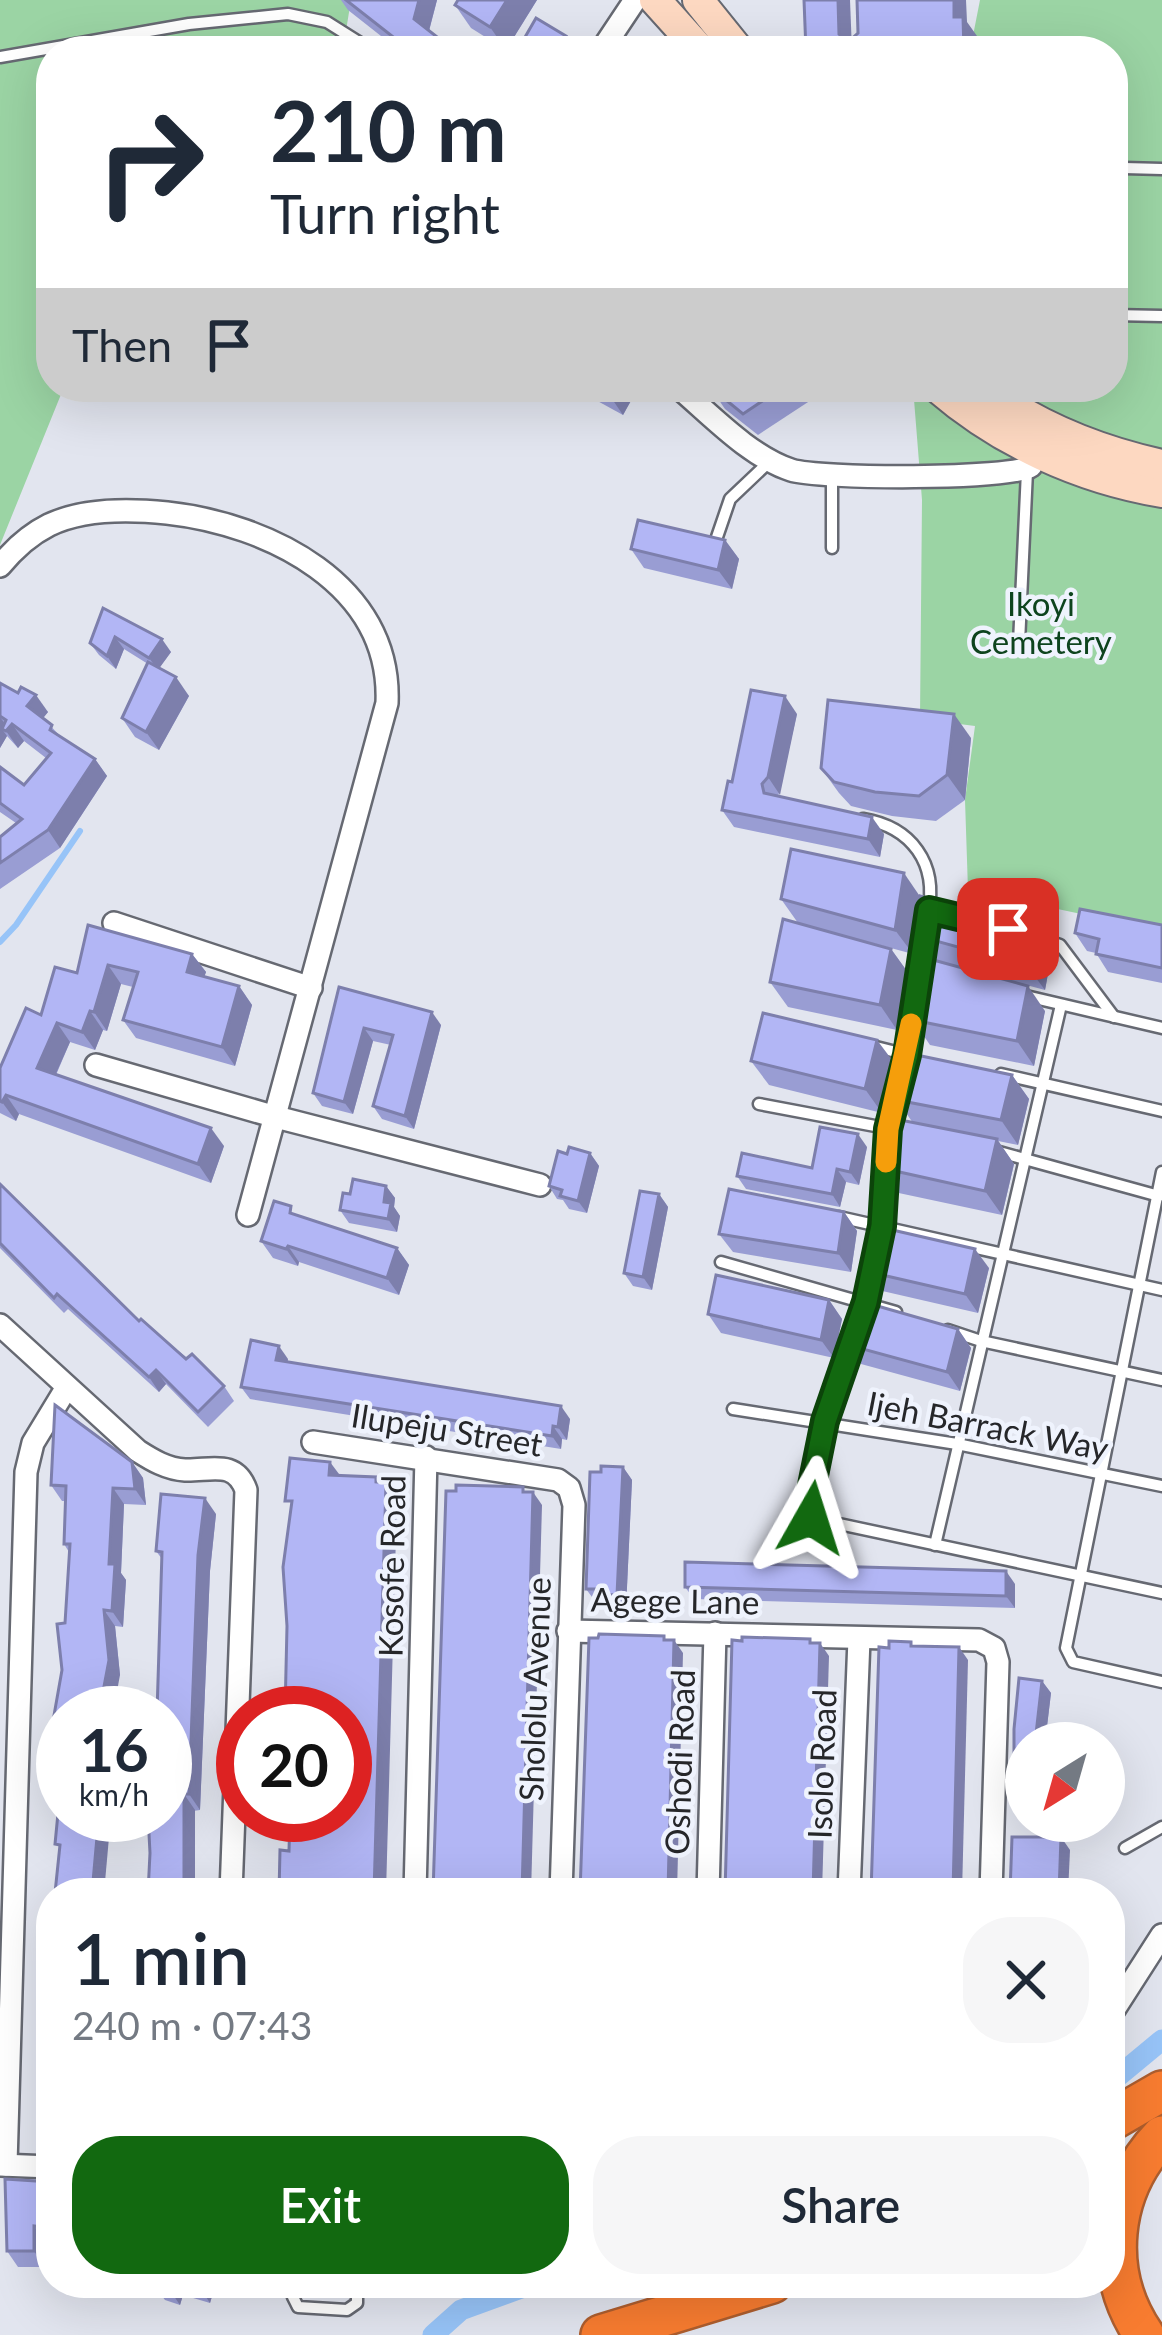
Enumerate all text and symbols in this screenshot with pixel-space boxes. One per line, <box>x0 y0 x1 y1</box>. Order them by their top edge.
text: 210 m <box>270 79 507 180</box>
icon: right <box>72 84 228 240</box>
text: Turn right <box>270 181 500 246</box>
icon: arrive <box>196 312 262 378</box>
text: Then <box>72 318 172 372</box>
park label: Ikoyi Cemetery <box>970 583 1112 661</box>
pin <box>957 878 1059 980</box>
icon: arrive <box>975 896 1041 962</box>
street label: Ijeh Barrack Way <box>864 1382 1112 1468</box>
street label: Ilupeju Street <box>349 1394 545 1464</box>
position arrow <box>748 1455 874 1581</box>
street label: Kosofe Road <box>369 1475 413 1657</box>
street label: Shololu Avenue <box>510 1576 558 1802</box>
street label: Agege Lane <box>590 1579 760 1621</box>
street label: Oshodi Road <box>656 1669 702 1855</box>
speed limit sign: 20 <box>216 1686 372 1842</box>
street label: Isolo Road <box>798 1688 844 1840</box>
text: 16 <box>79 1713 149 1785</box>
north arrow <box>1005 1722 1125 1842</box>
map controls <box>1005 1722 1125 1842</box>
text: km/h <box>79 1776 149 1812</box>
text: 1 min <box>72 1914 250 2000</box>
button: close <box>963 1917 1089 2043</box>
text: 240 m · 07:43 <box>72 2002 312 2048</box>
button: Exit <box>72 2136 569 2274</box>
button: Share <box>593 2136 1089 2274</box>

